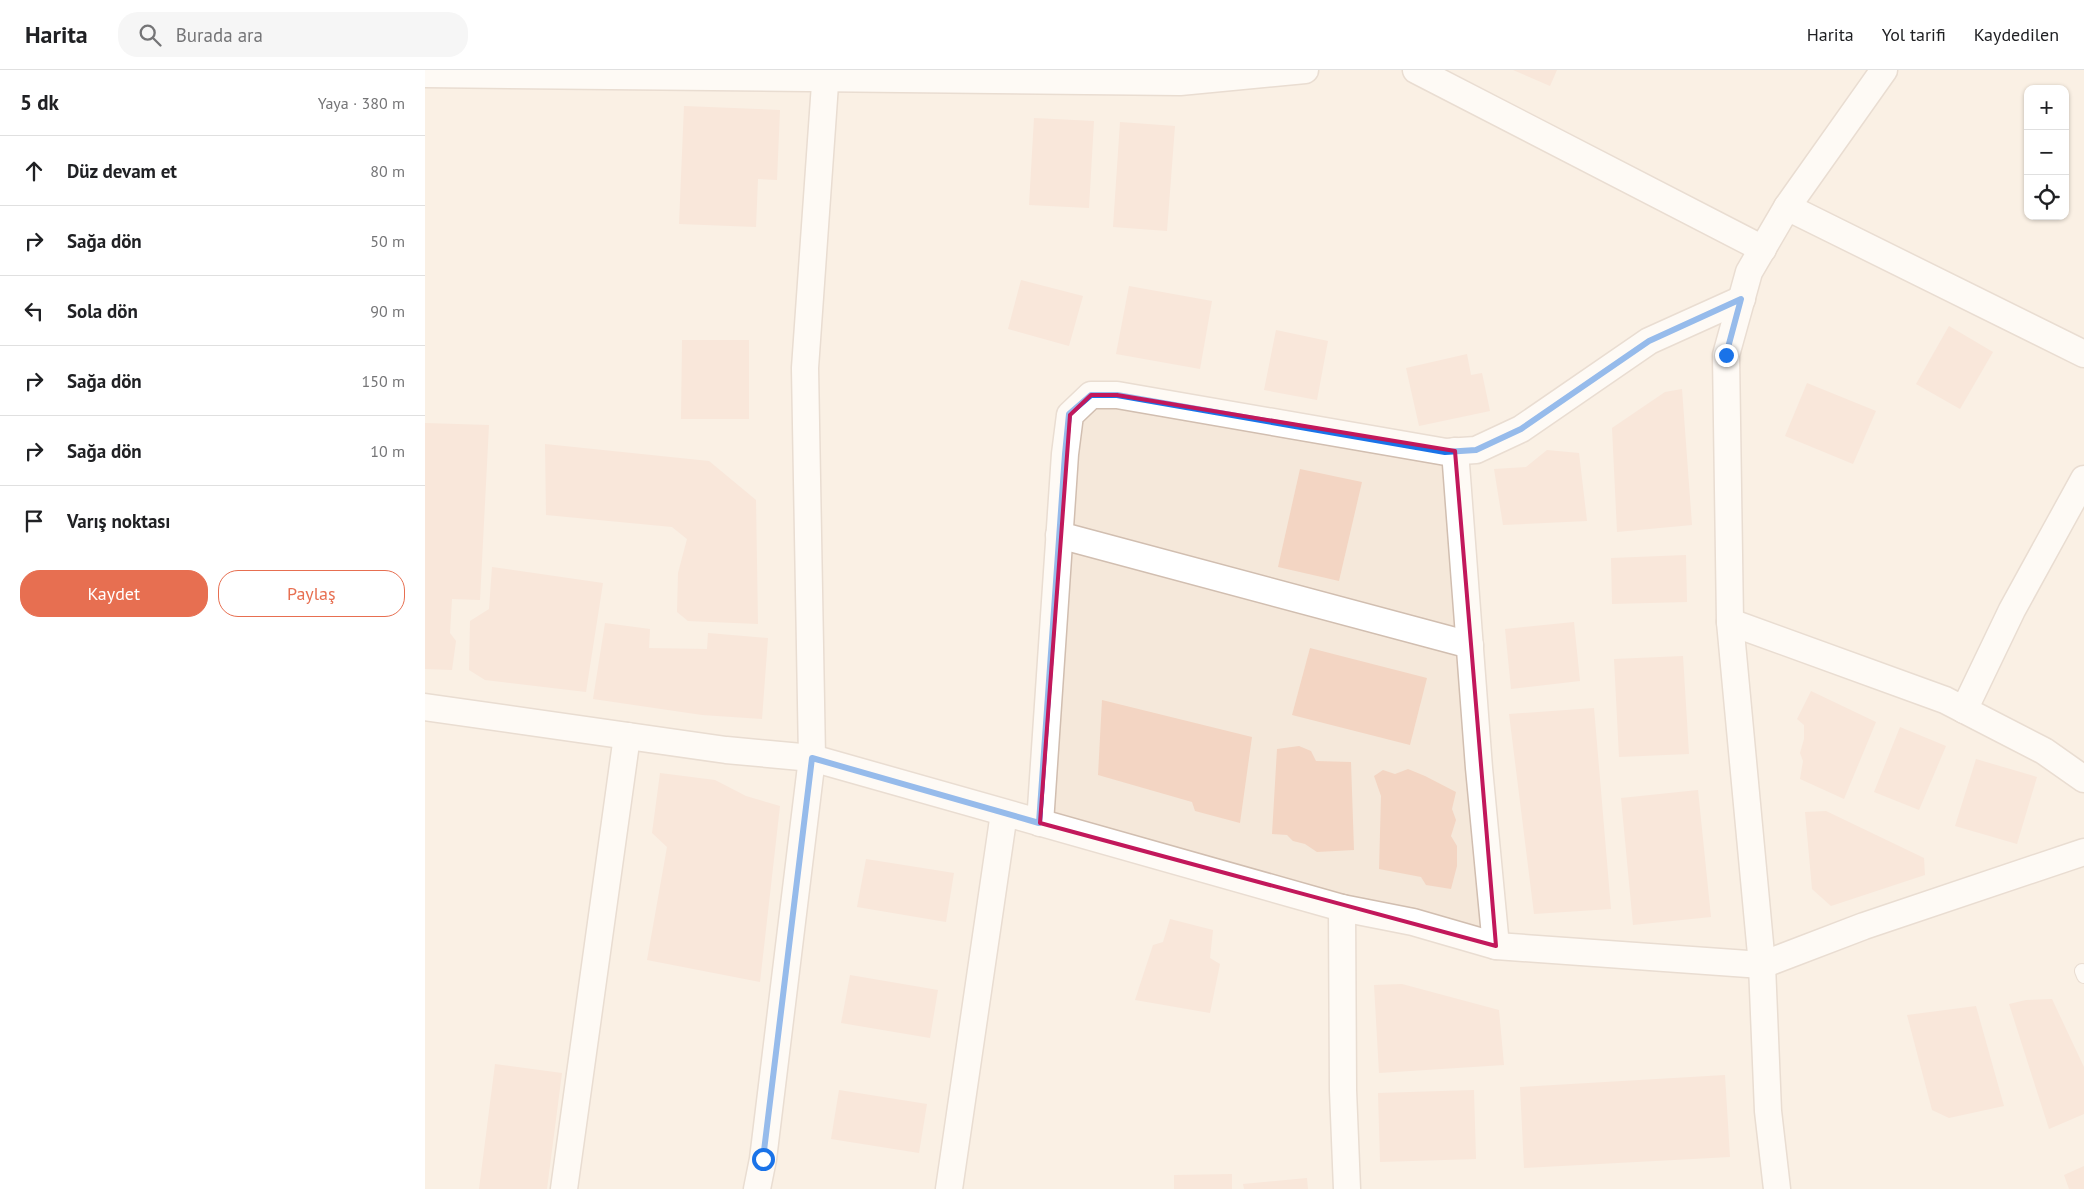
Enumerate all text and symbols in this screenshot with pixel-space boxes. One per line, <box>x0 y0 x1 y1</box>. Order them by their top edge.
search box <box>118 12 468 57</box>
text: Harita <box>25 19 88 50</box>
icon: search <box>136 21 164 49</box>
text: Burada ara <box>176 23 263 47</box>
text: Harita <box>1807 23 1854 46</box>
text: Yol tarifi <box>1882 23 1946 46</box>
text: Kaydedilen <box>1974 23 2059 46</box>
map controls <box>2024 85 2069 220</box>
button: + <box>2024 85 2069 130</box>
text: 5 dk <box>20 89 59 116</box>
text: Yaya · 380 m <box>318 93 405 113</box>
button: − <box>2024 130 2069 175</box>
icon: ahead <box>20 157 48 185</box>
text: Düz devam et <box>67 159 177 183</box>
text: 80 m <box>370 161 405 181</box>
button: locate <box>2024 175 2069 220</box>
icon: right <box>20 227 48 255</box>
text: Sağa dön <box>67 229 142 253</box>
text: 50 m <box>370 231 405 251</box>
icon: left <box>20 297 48 325</box>
text: Sola dön <box>67 299 138 323</box>
text: 90 m <box>370 301 405 321</box>
route end <box>1715 344 1738 367</box>
icon: right <box>20 367 48 395</box>
text: Sağa dön <box>67 369 142 393</box>
text: 150 m <box>362 371 405 391</box>
icon: right <box>20 437 48 465</box>
text: Sağa dön <box>67 439 142 463</box>
text: 10 m <box>370 441 405 461</box>
icon: arrive <box>20 507 48 535</box>
text: Varış noktası <box>67 509 170 533</box>
button: Kaydet <box>20 570 208 617</box>
button: Paylaş <box>218 570 405 617</box>
route start <box>752 1148 775 1171</box>

